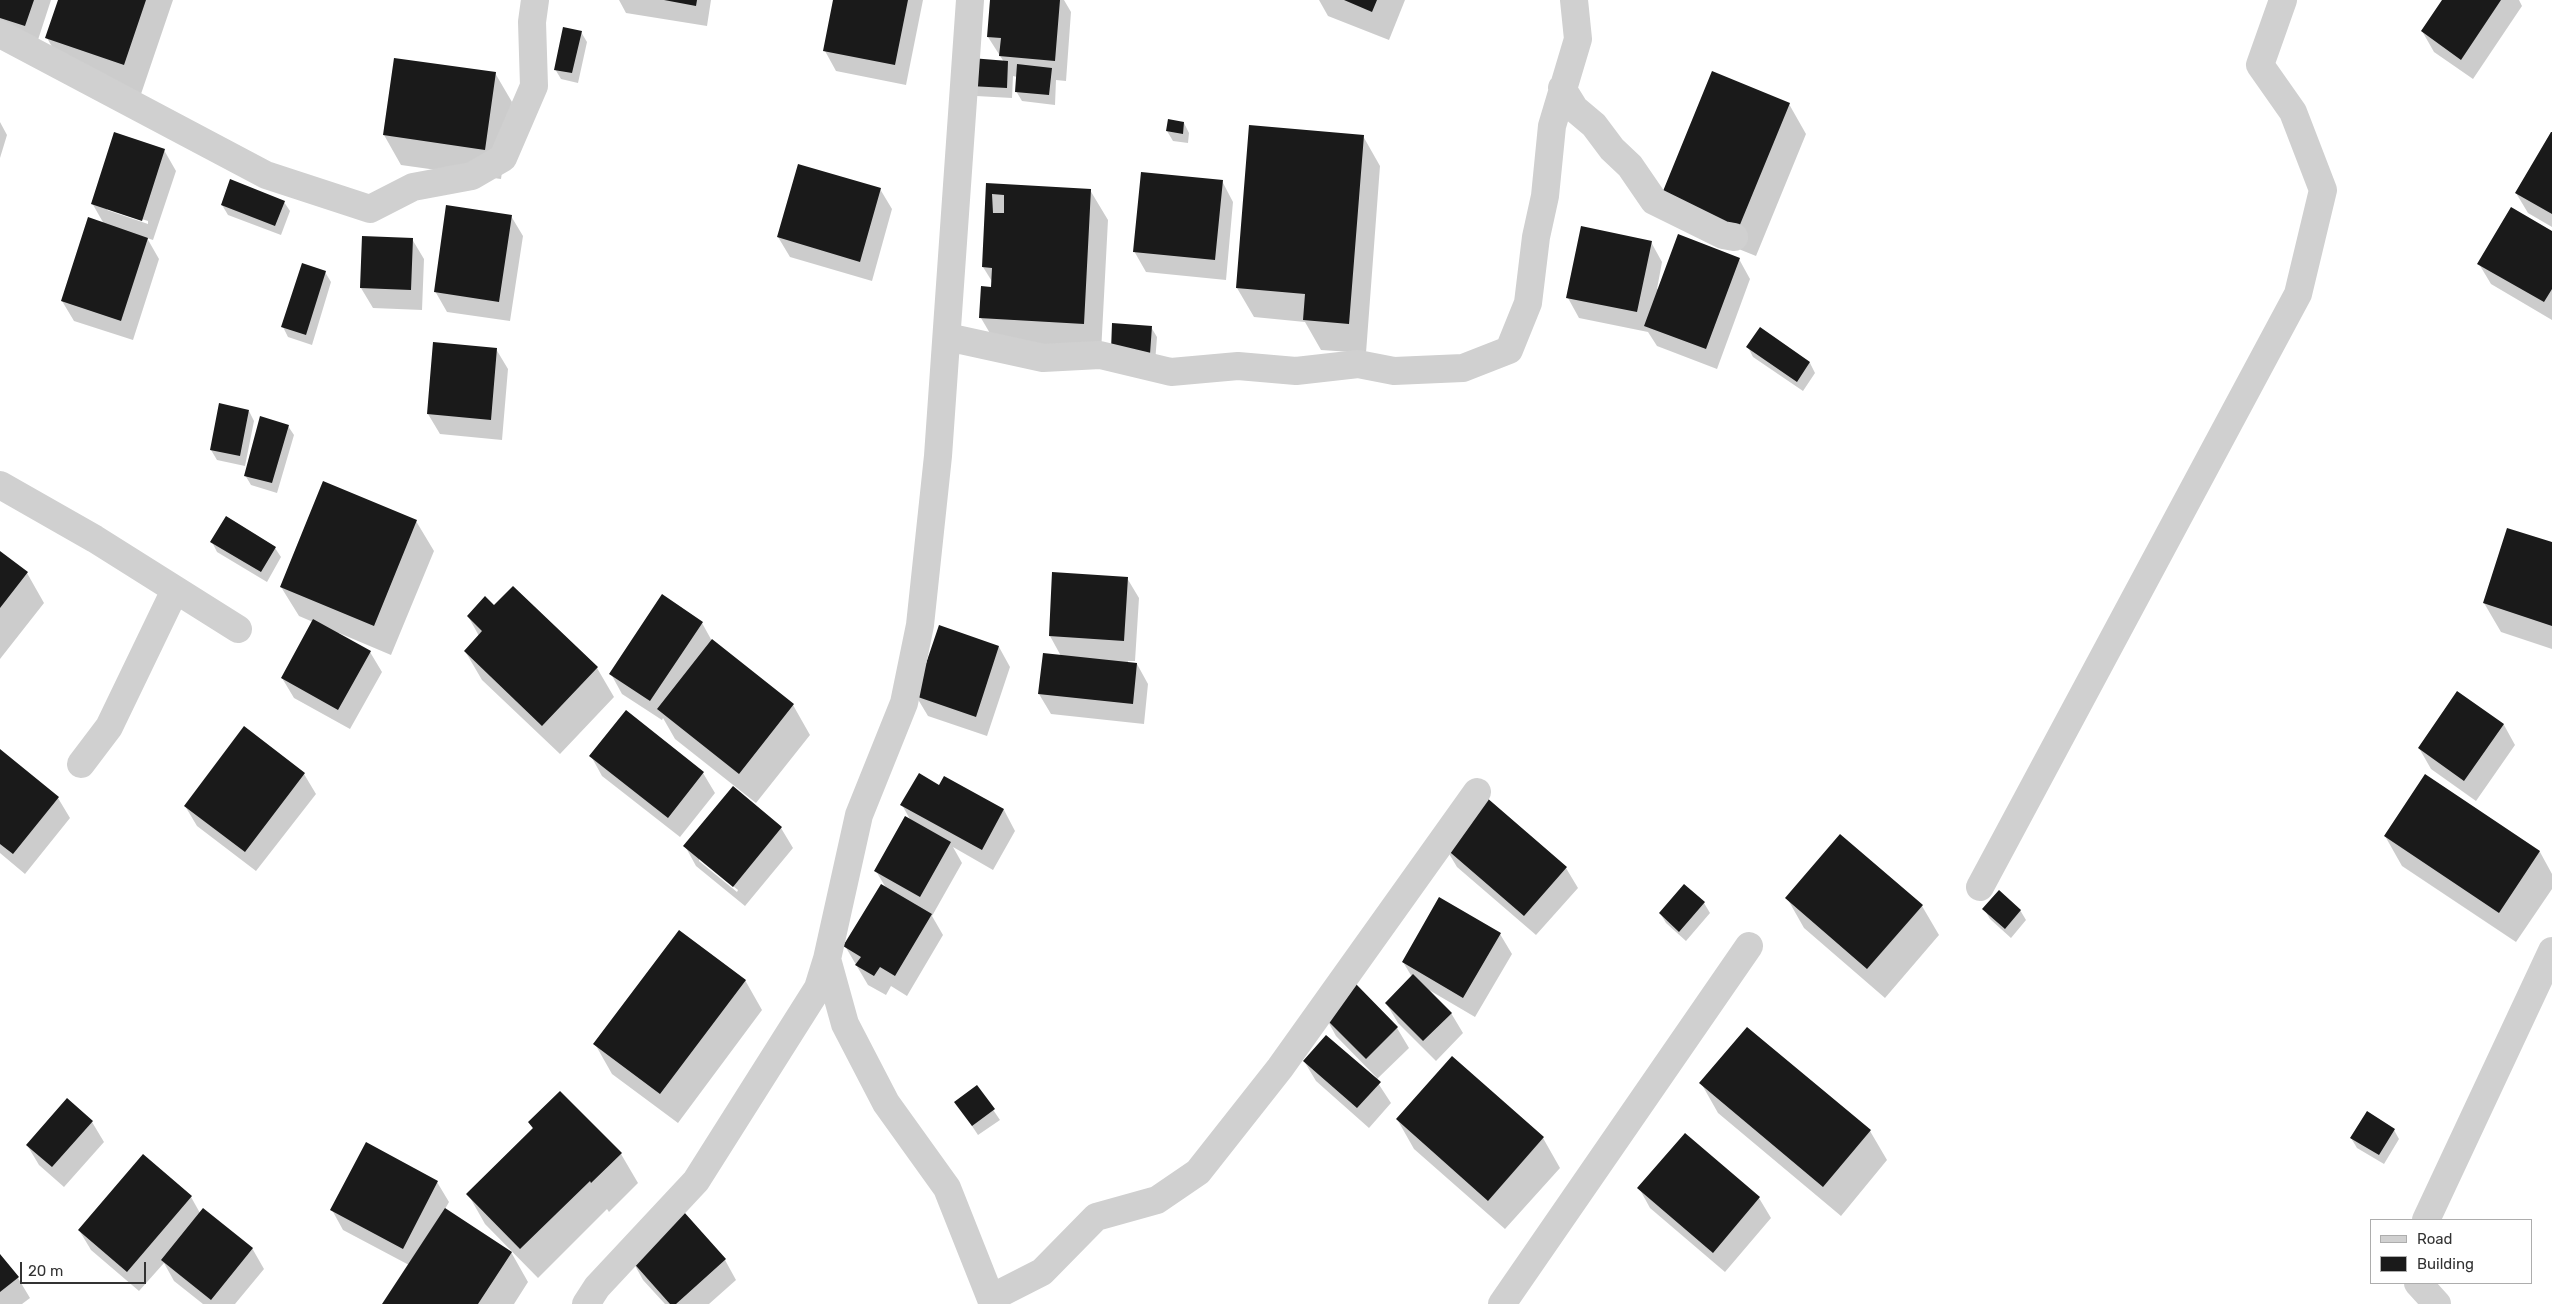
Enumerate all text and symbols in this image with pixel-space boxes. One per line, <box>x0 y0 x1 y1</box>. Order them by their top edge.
legend <box>2370 1219 2532 1284</box>
text: Road <box>2417 1230 2453 1248</box>
scale bar <box>22 1252 149 1284</box>
text: Building <box>2417 1255 2474 1273</box>
text: 20 m <box>28 1262 63 1280</box>

